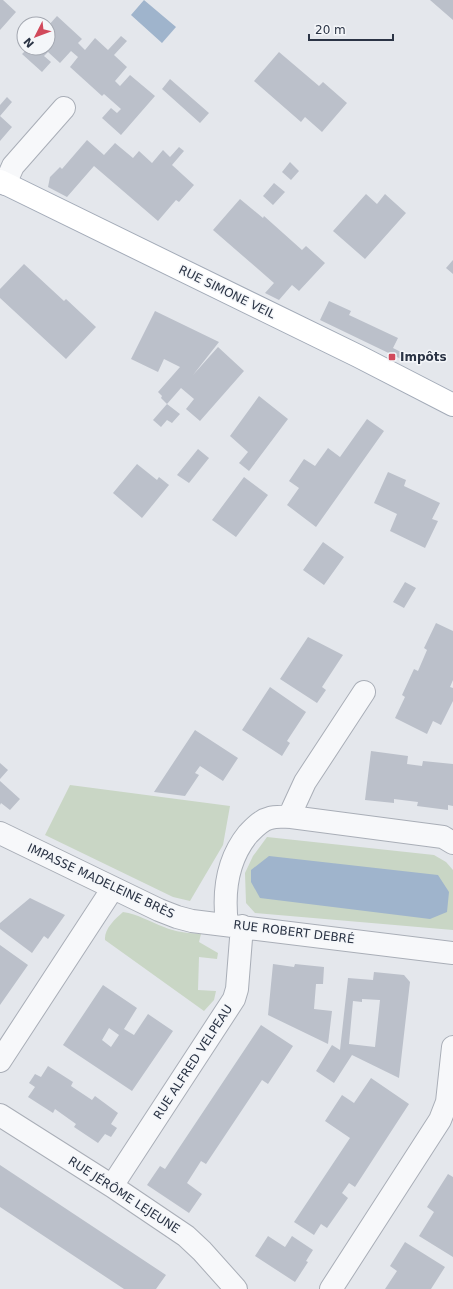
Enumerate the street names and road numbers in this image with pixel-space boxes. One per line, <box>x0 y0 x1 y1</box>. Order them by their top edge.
street label: RUE SIMONE VEIL <box>176 263 278 322</box>
street label: IMPASSE MADELEINE BRÈS <box>25 840 177 921</box>
street label: RUE ROBERT DEBRÉ <box>233 917 355 946</box>
street label: RUE ALFRED VELPEAU <box>151 1002 235 1122</box>
street label: RUE JÉRÔME LEJEUNE <box>66 1153 183 1236</box>

